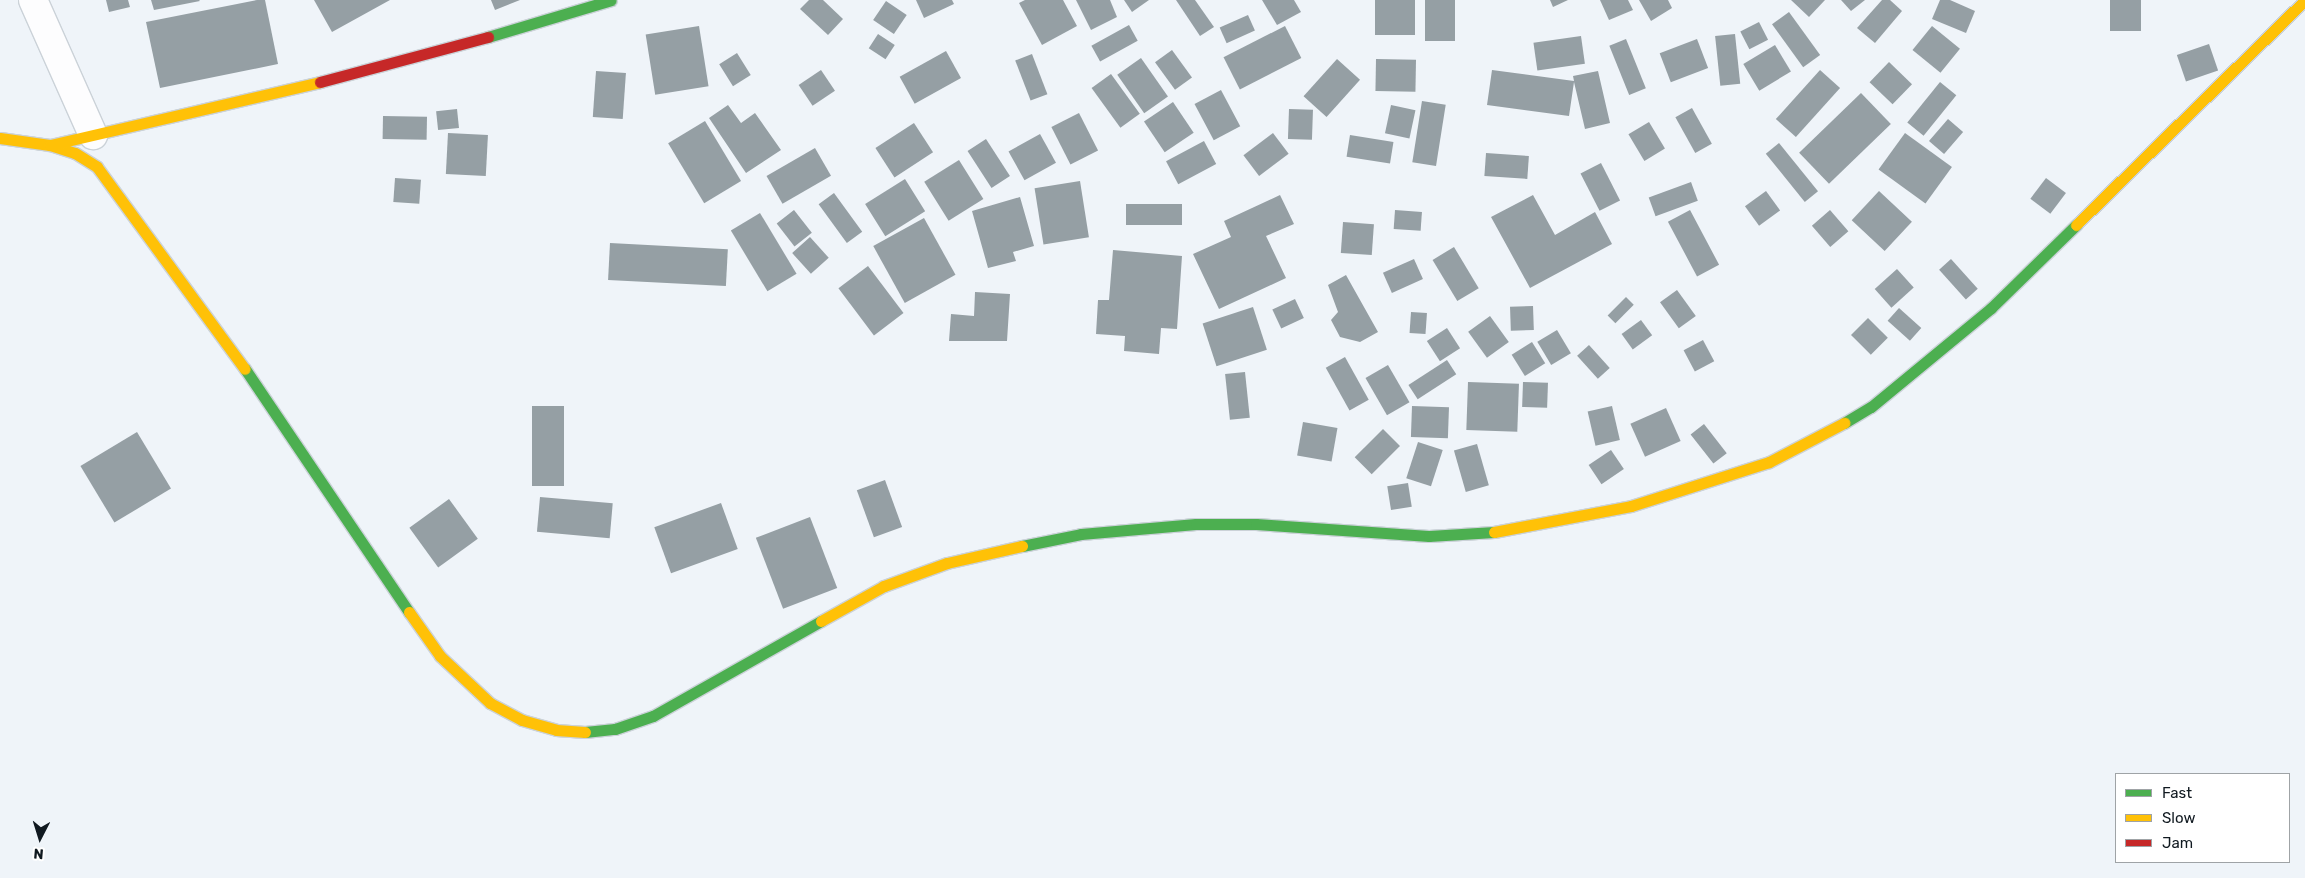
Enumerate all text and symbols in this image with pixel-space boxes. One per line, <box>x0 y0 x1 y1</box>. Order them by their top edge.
legend <box>2115 773 2290 863</box>
text: Fast <box>2162 784 2192 802</box>
text: Slow <box>2162 809 2195 827</box>
north arrow <box>15 813 65 863</box>
text: Jam <box>2162 834 2193 852</box>
text: N <box>33 845 44 862</box>

